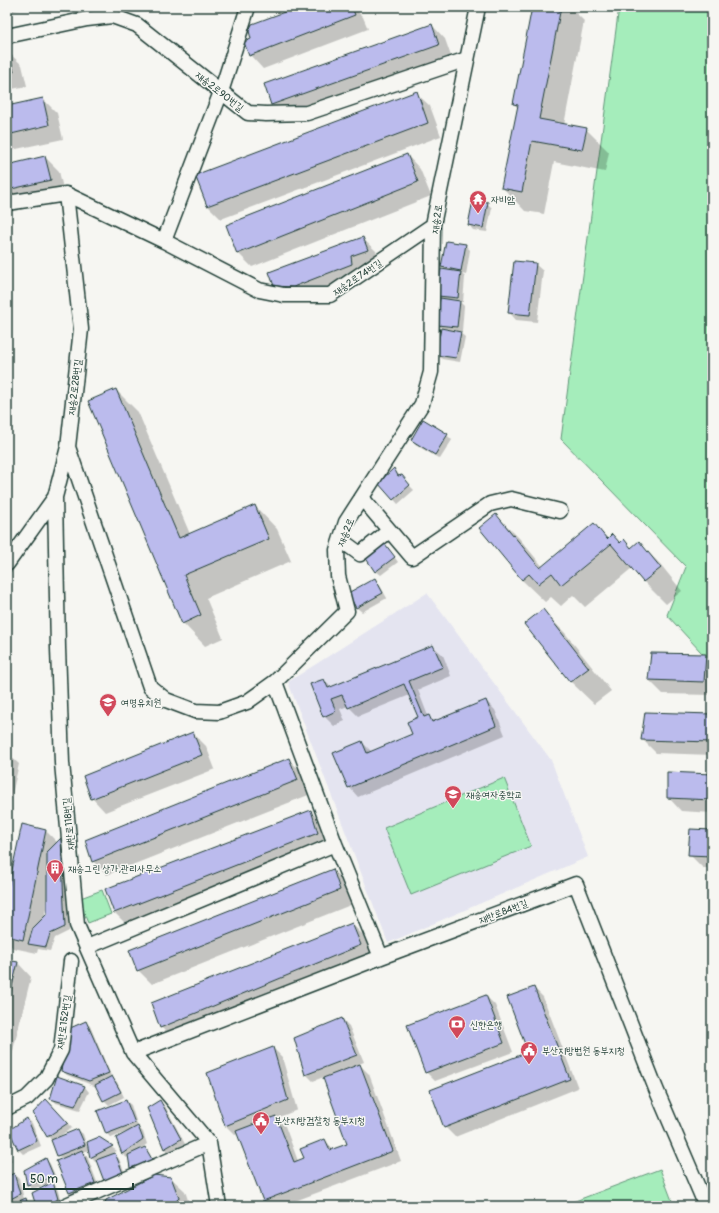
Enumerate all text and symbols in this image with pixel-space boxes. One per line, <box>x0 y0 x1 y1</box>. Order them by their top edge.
street label: 재송2로90번길 <box>193 69 246 114</box>
temple icon: 자비암 <box>468 189 488 214</box>
place label: 자비암 <box>491 194 515 206</box>
street label: 재송2로 <box>429 204 445 235</box>
street label: 재송2로74번길 <box>331 257 385 299</box>
street label: 재송2로28번길 <box>66 358 84 416</box>
street label: 재송2로 <box>335 516 357 548</box>
school or university icon: 여명유치원 <box>98 692 118 717</box>
place label: 여명유치원 <box>121 697 161 709</box>
school or university icon: 재송여자중학교 <box>443 784 463 809</box>
place label: 재송여자중학교 <box>466 789 522 801</box>
street label: 재반로118번길 <box>61 797 77 851</box>
building icon: 재송그린 상가,관리사무소 <box>45 858 65 883</box>
place label: 재송그린 상가,관리사무소 <box>68 863 161 875</box>
street label: 재반로84번길 <box>477 897 529 927</box>
street label: 재반로152번길 <box>54 994 74 1050</box>
bank icon: 신한은행 <box>447 1014 467 1039</box>
place label: 신한은행 <box>470 1019 502 1031</box>
public building icon: 부산지방법원 동부지청 <box>519 1040 539 1065</box>
place label: 부산지방법원 동부지청 <box>542 1045 625 1057</box>
public building icon: 부산지방검찰청 동부지청 <box>251 1110 271 1135</box>
place label: 부산지방검찰청 동부지청 <box>274 1115 365 1127</box>
scale bar <box>24 1165 133 1191</box>
text: 50 m <box>30 1172 58 1187</box>

